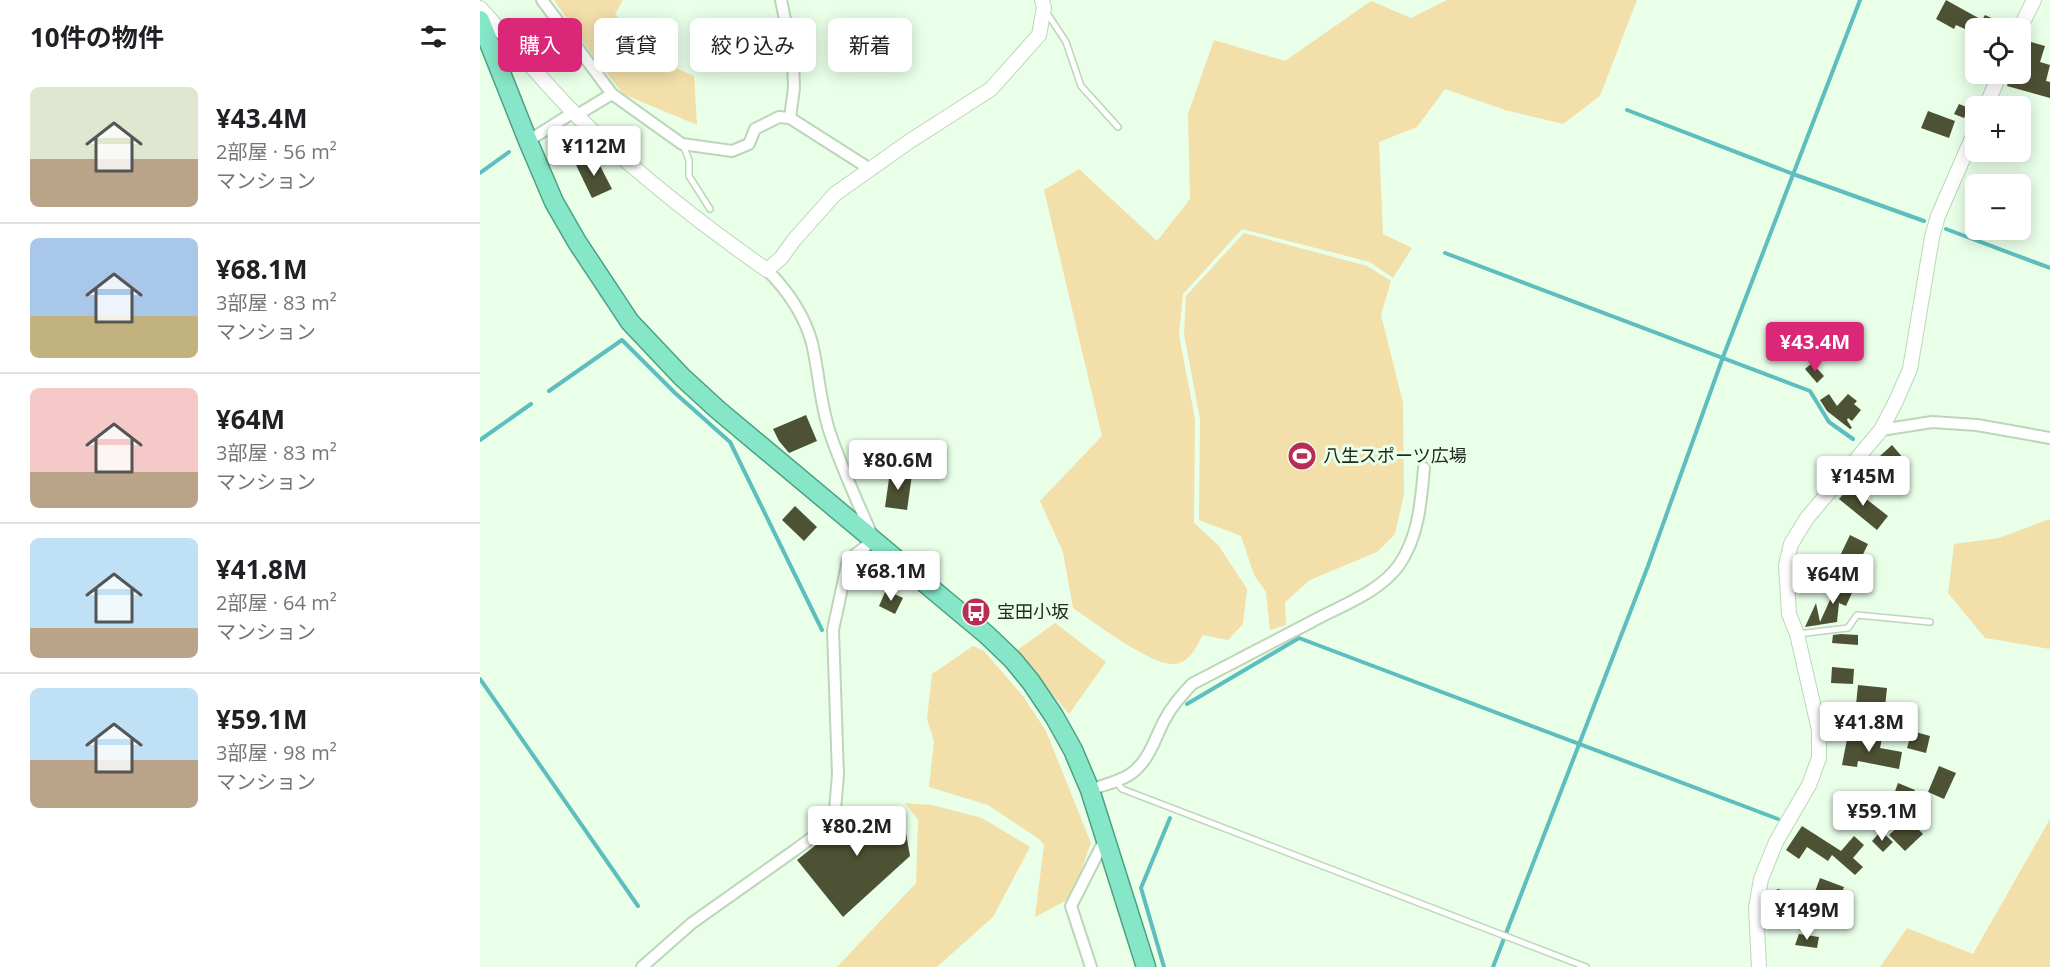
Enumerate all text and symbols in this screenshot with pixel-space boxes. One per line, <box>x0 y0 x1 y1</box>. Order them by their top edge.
chip: 購入 <box>498 18 582 72</box>
chip: 賃貸 <box>594 18 678 72</box>
chip: 絞り込み <box>690 18 816 72</box>
chip: 新着 <box>828 18 912 72</box>
map controls <box>1965 18 2031 240</box>
button: locate <box>1965 18 2031 84</box>
text: 10件の物件 <box>30 19 164 55</box>
icon: filters <box>417 20 450 53</box>
button: + <box>1965 96 2031 162</box>
text: ¥43.4M <box>216 100 307 136</box>
icon: home <box>78 111 150 183</box>
pin: ¥112M <box>552 126 636 177</box>
text: ¥112M <box>562 132 626 159</box>
text: 2部屋 · 56 m² <box>216 138 337 165</box>
text: マンション <box>216 167 316 194</box>
button: − <box>1965 174 2031 240</box>
text: ¥68.1M <box>216 251 307 287</box>
icon: home <box>78 262 150 334</box>
text: 3部屋 · 83 m² <box>216 289 337 316</box>
text: マンション <box>216 318 316 345</box>
pin: ¥43.4M <box>1766 322 1864 373</box>
text: ¥43.4M <box>1780 328 1850 355</box>
text: ¥64M <box>216 401 285 437</box>
icon: home <box>78 412 150 484</box>
text: 3部屋 · 83 m² <box>216 439 337 466</box>
pin: ¥80.6M <box>849 440 947 491</box>
sports icon: 八生スポーツ広場 <box>1286 440 1318 472</box>
place label: 八生スポーツ広場 <box>1323 443 1467 467</box>
text: ¥80.6M <box>863 446 933 473</box>
pin: ¥145M <box>1821 456 1905 507</box>
text: ¥145M <box>1831 462 1895 489</box>
text: マンション <box>216 468 316 495</box>
text: ¥41.8M <box>216 551 307 587</box>
pin: ¥68.1M <box>842 551 940 602</box>
pin: ¥64M <box>1797 554 1869 605</box>
text: ¥68.1M <box>856 557 926 584</box>
text: ¥64M <box>1806 560 1860 587</box>
icon: home <box>78 562 150 634</box>
text: 2部屋 · 64 m² <box>216 589 337 616</box>
bus stop icon: 宝田小坂 <box>960 596 992 628</box>
place label: 宝田小坂 <box>997 599 1069 623</box>
text: マンション <box>216 618 316 645</box>
text: ¥59.1M <box>216 701 307 737</box>
pin: ¥41.8M <box>1820 702 1918 753</box>
text: ¥41.8M <box>1834 708 1904 735</box>
icon: home <box>78 712 150 784</box>
text: 3部屋 · 98 m² <box>216 739 337 766</box>
text: マンション <box>216 768 316 795</box>
pin: ¥59.1M <box>1833 791 1931 842</box>
text: ¥59.1M <box>1847 797 1917 824</box>
pin: ¥80.2M <box>808 806 906 857</box>
text: ¥80.2M <box>822 812 892 839</box>
pin: ¥149M <box>1765 890 1849 941</box>
text: ¥149M <box>1775 896 1839 923</box>

